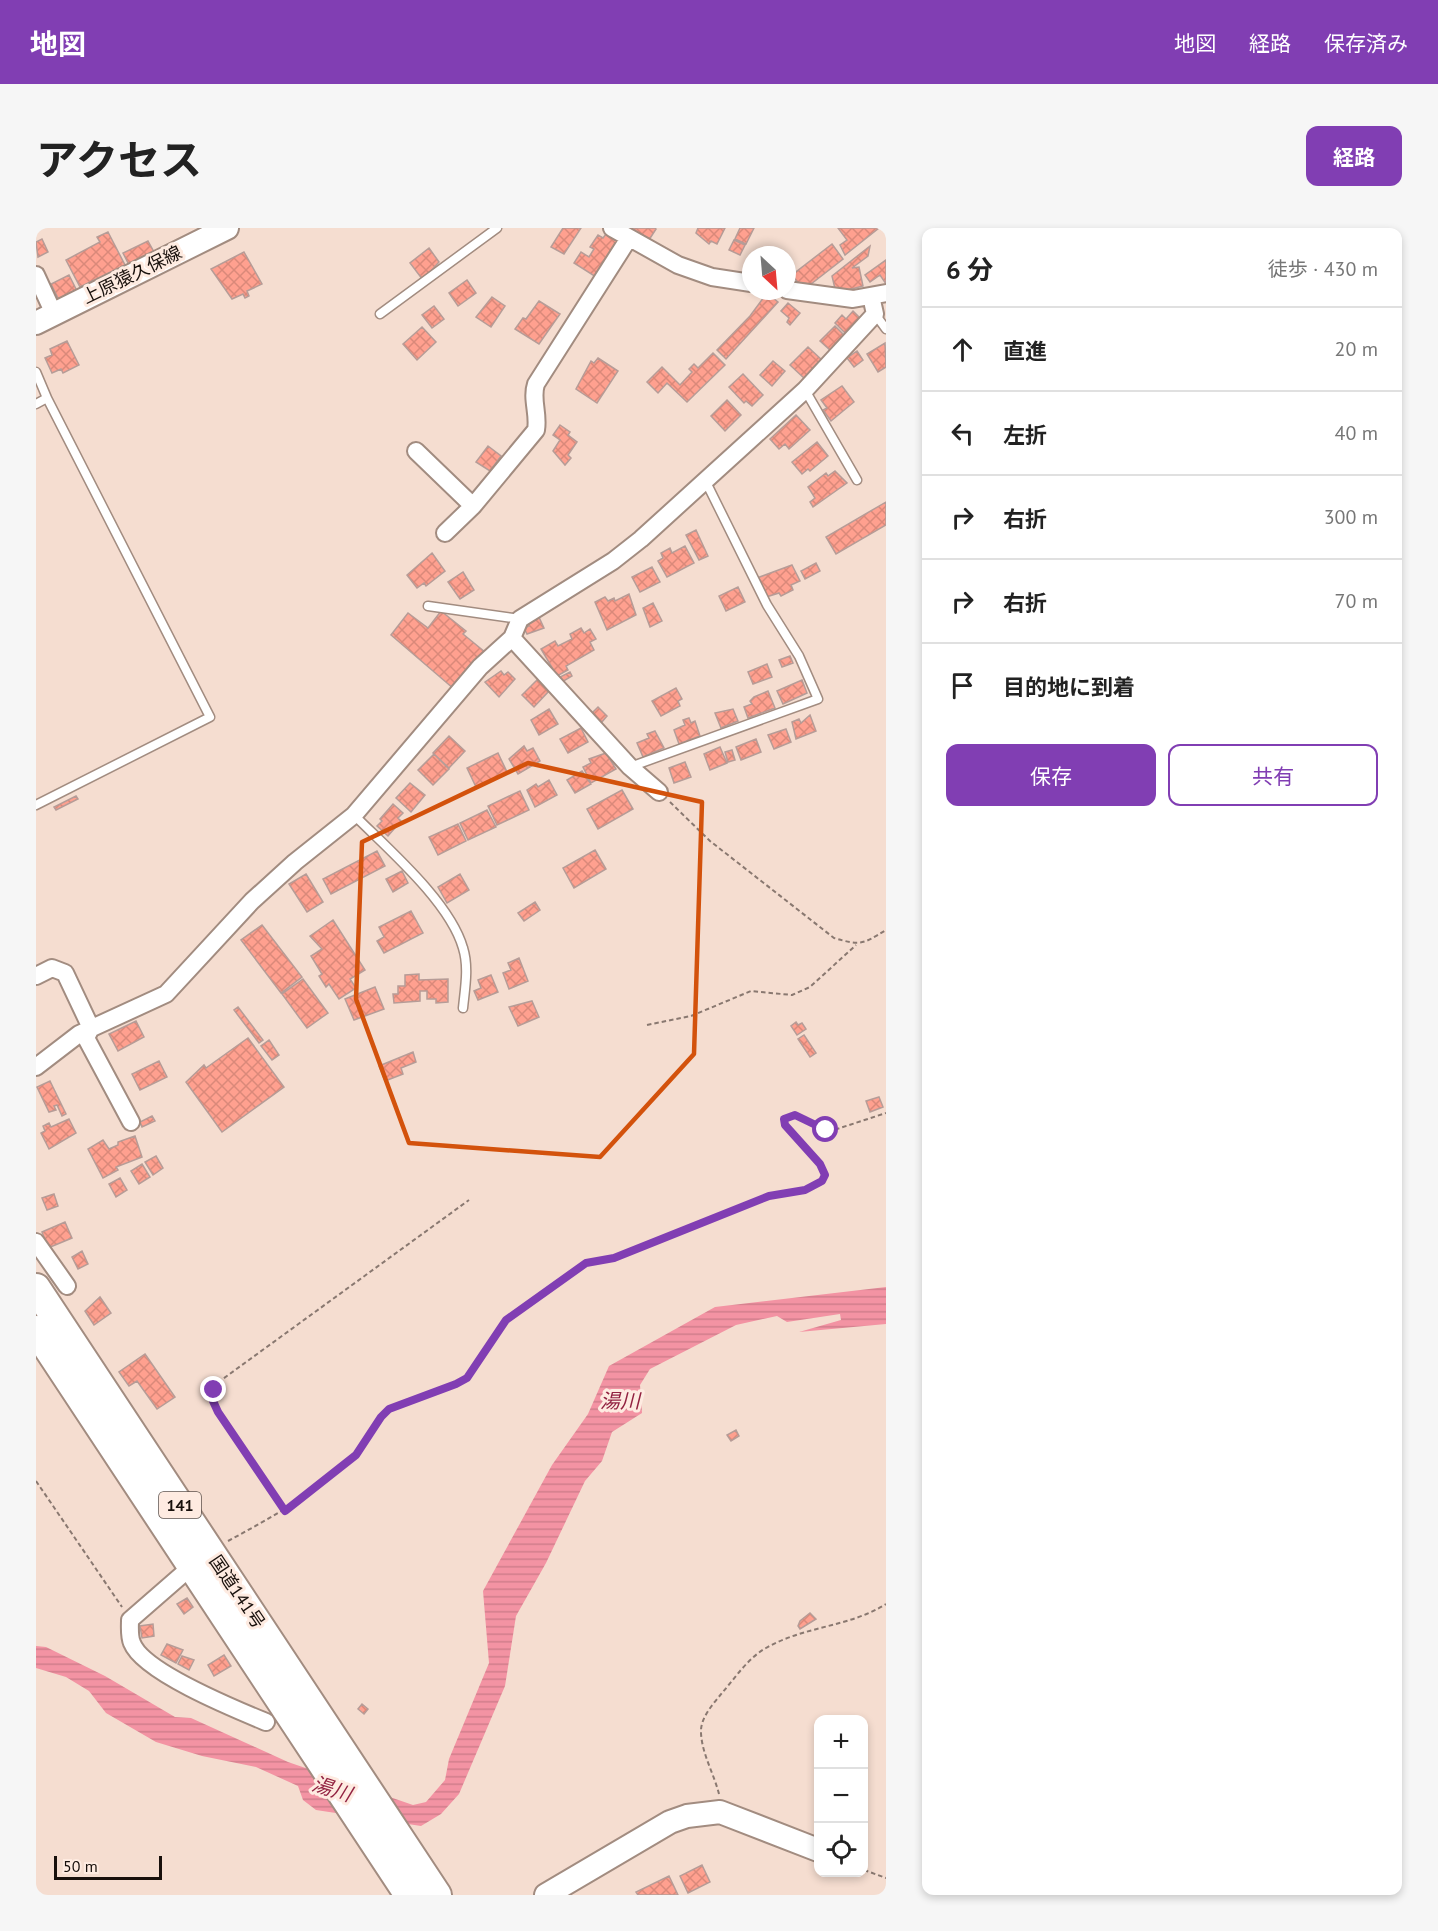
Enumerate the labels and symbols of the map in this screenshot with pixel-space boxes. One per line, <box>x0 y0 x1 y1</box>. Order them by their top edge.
street label: 上原猿久保線 <box>78 241 185 309</box>
north arrow <box>742 246 796 300</box>
route start <box>812 1116 838 1142</box>
route end <box>200 1376 226 1402</box>
water label: 湯川 <box>600 1388 642 1414</box>
road number: 141 <box>159 1492 201 1518</box>
street label: 国道141号 <box>205 1551 270 1633</box>
water label: 湯川 <box>309 1771 357 1808</box>
scale bar <box>54 1853 162 1880</box>

